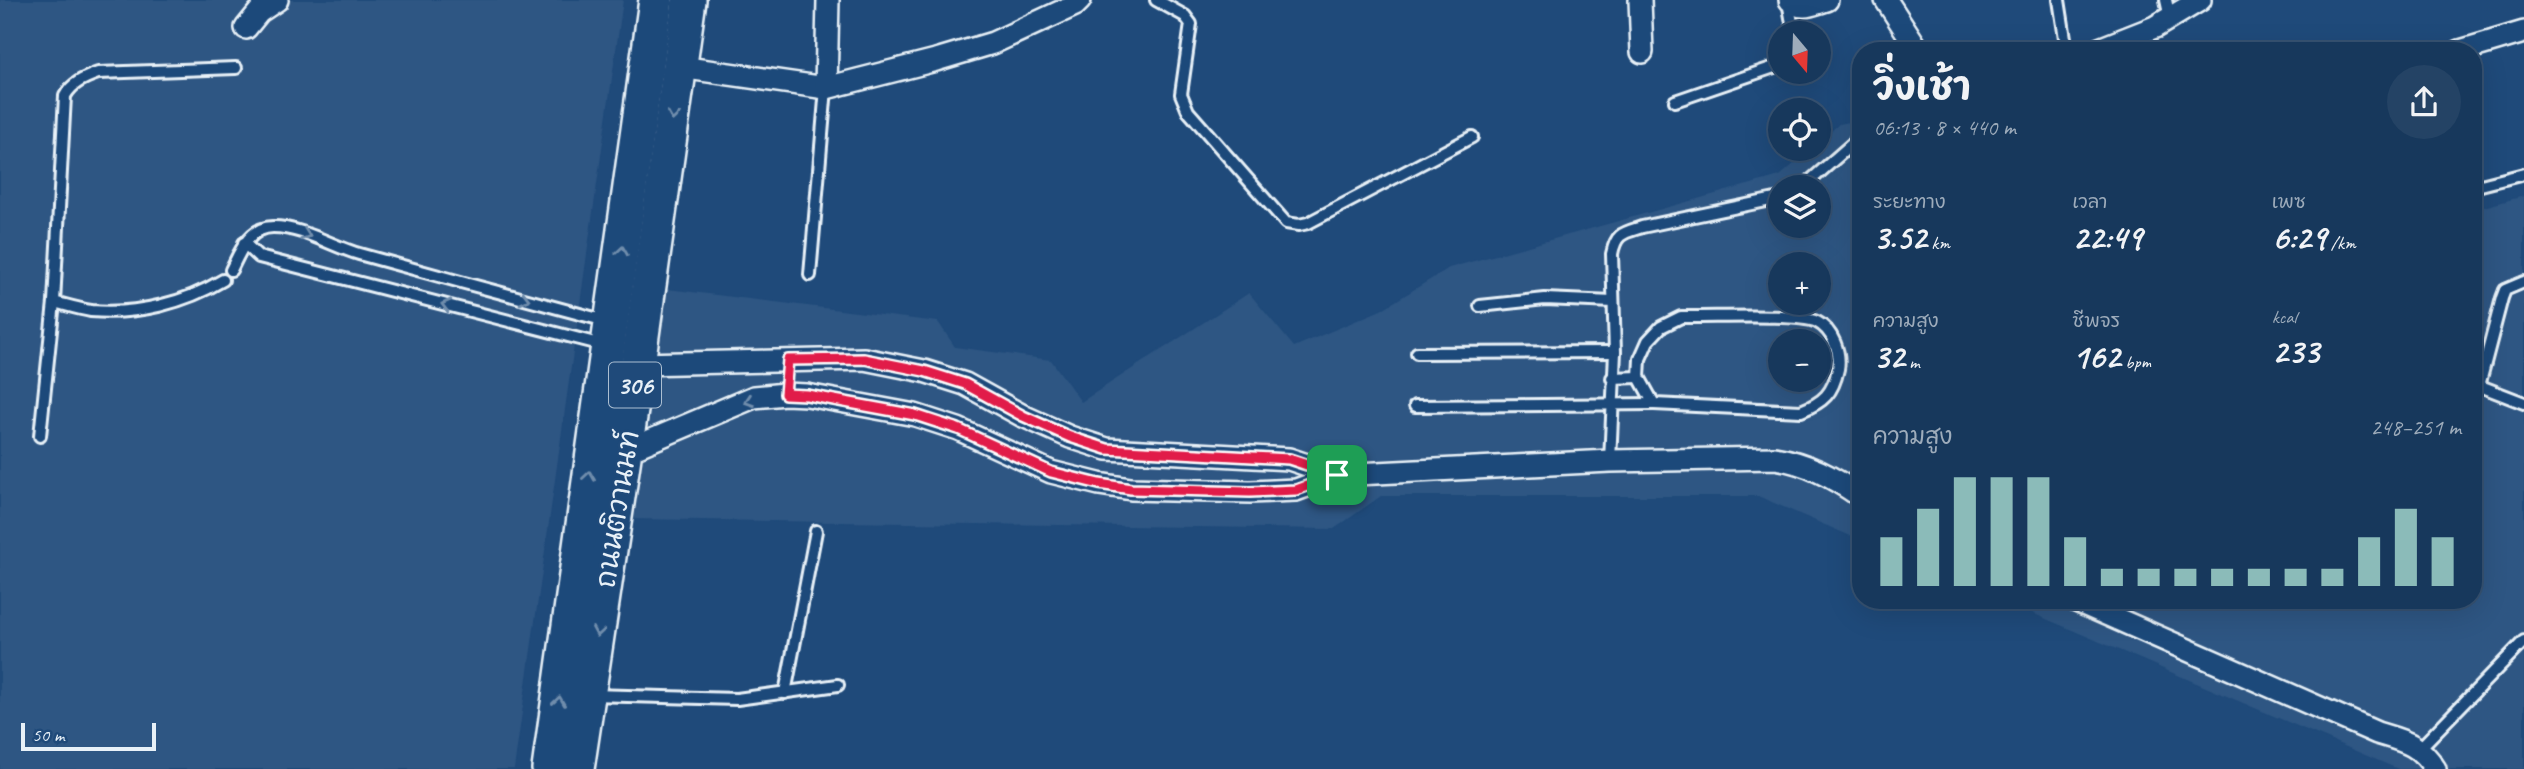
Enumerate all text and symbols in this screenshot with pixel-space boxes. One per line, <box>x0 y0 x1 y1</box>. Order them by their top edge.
north arrow <box>1768 21 1830 84</box>
map controls <box>1768 21 1831 392</box>
text: วิ่งเช้า <box>1873 63 1971 110</box>
button: share <box>2387 65 2461 139</box>
button: locate <box>1768 98 1831 161</box>
one-way arrow <box>666 110 681 122</box>
text: 06:13 · 8 × 440 m <box>1873 113 2016 142</box>
button: layers <box>1768 175 1831 238</box>
text: ระยะทาง <box>1873 190 1946 214</box>
text: เวลา <box>2072 190 2107 214</box>
text: เพซ <box>2272 190 2306 214</box>
text: 3.52 <box>1873 215 1927 260</box>
text: 22:49 <box>2072 215 2142 260</box>
text: 6:29 <box>2272 215 2326 260</box>
one-way arrow <box>300 227 312 241</box>
text: km <box>1927 231 1950 255</box>
text: /km <box>2326 231 2356 255</box>
one-way arrow <box>614 245 629 257</box>
button: + <box>1768 252 1831 315</box>
one-way arrow <box>518 291 530 305</box>
one-way arrow <box>440 299 452 313</box>
text: kcal <box>2272 305 2297 329</box>
text: ความสูง <box>1873 309 1939 333</box>
text: ชีพจร <box>2072 309 2120 333</box>
button: − <box>1768 329 1831 392</box>
text: 233 <box>2272 329 2319 374</box>
text: 32 <box>1873 334 1905 379</box>
text: 162 <box>2072 334 2120 379</box>
text: m <box>1905 350 1920 374</box>
text: bpm <box>2120 350 2151 374</box>
road number: 306 <box>609 362 661 408</box>
one-way arrow <box>743 392 755 407</box>
text: 248–251 m <box>2370 413 2461 442</box>
text: ความสูง <box>1873 422 1952 451</box>
street label: ถนนติวานนท์ <box>585 427 647 590</box>
pin <box>1307 445 1367 505</box>
icon: arrive <box>1318 456 1356 494</box>
one-way arrow <box>581 470 596 482</box>
one-way arrow <box>591 626 606 638</box>
one-way arrow <box>551 695 566 707</box>
scale bar <box>21 720 156 752</box>
text: 50 m <box>32 723 64 747</box>

